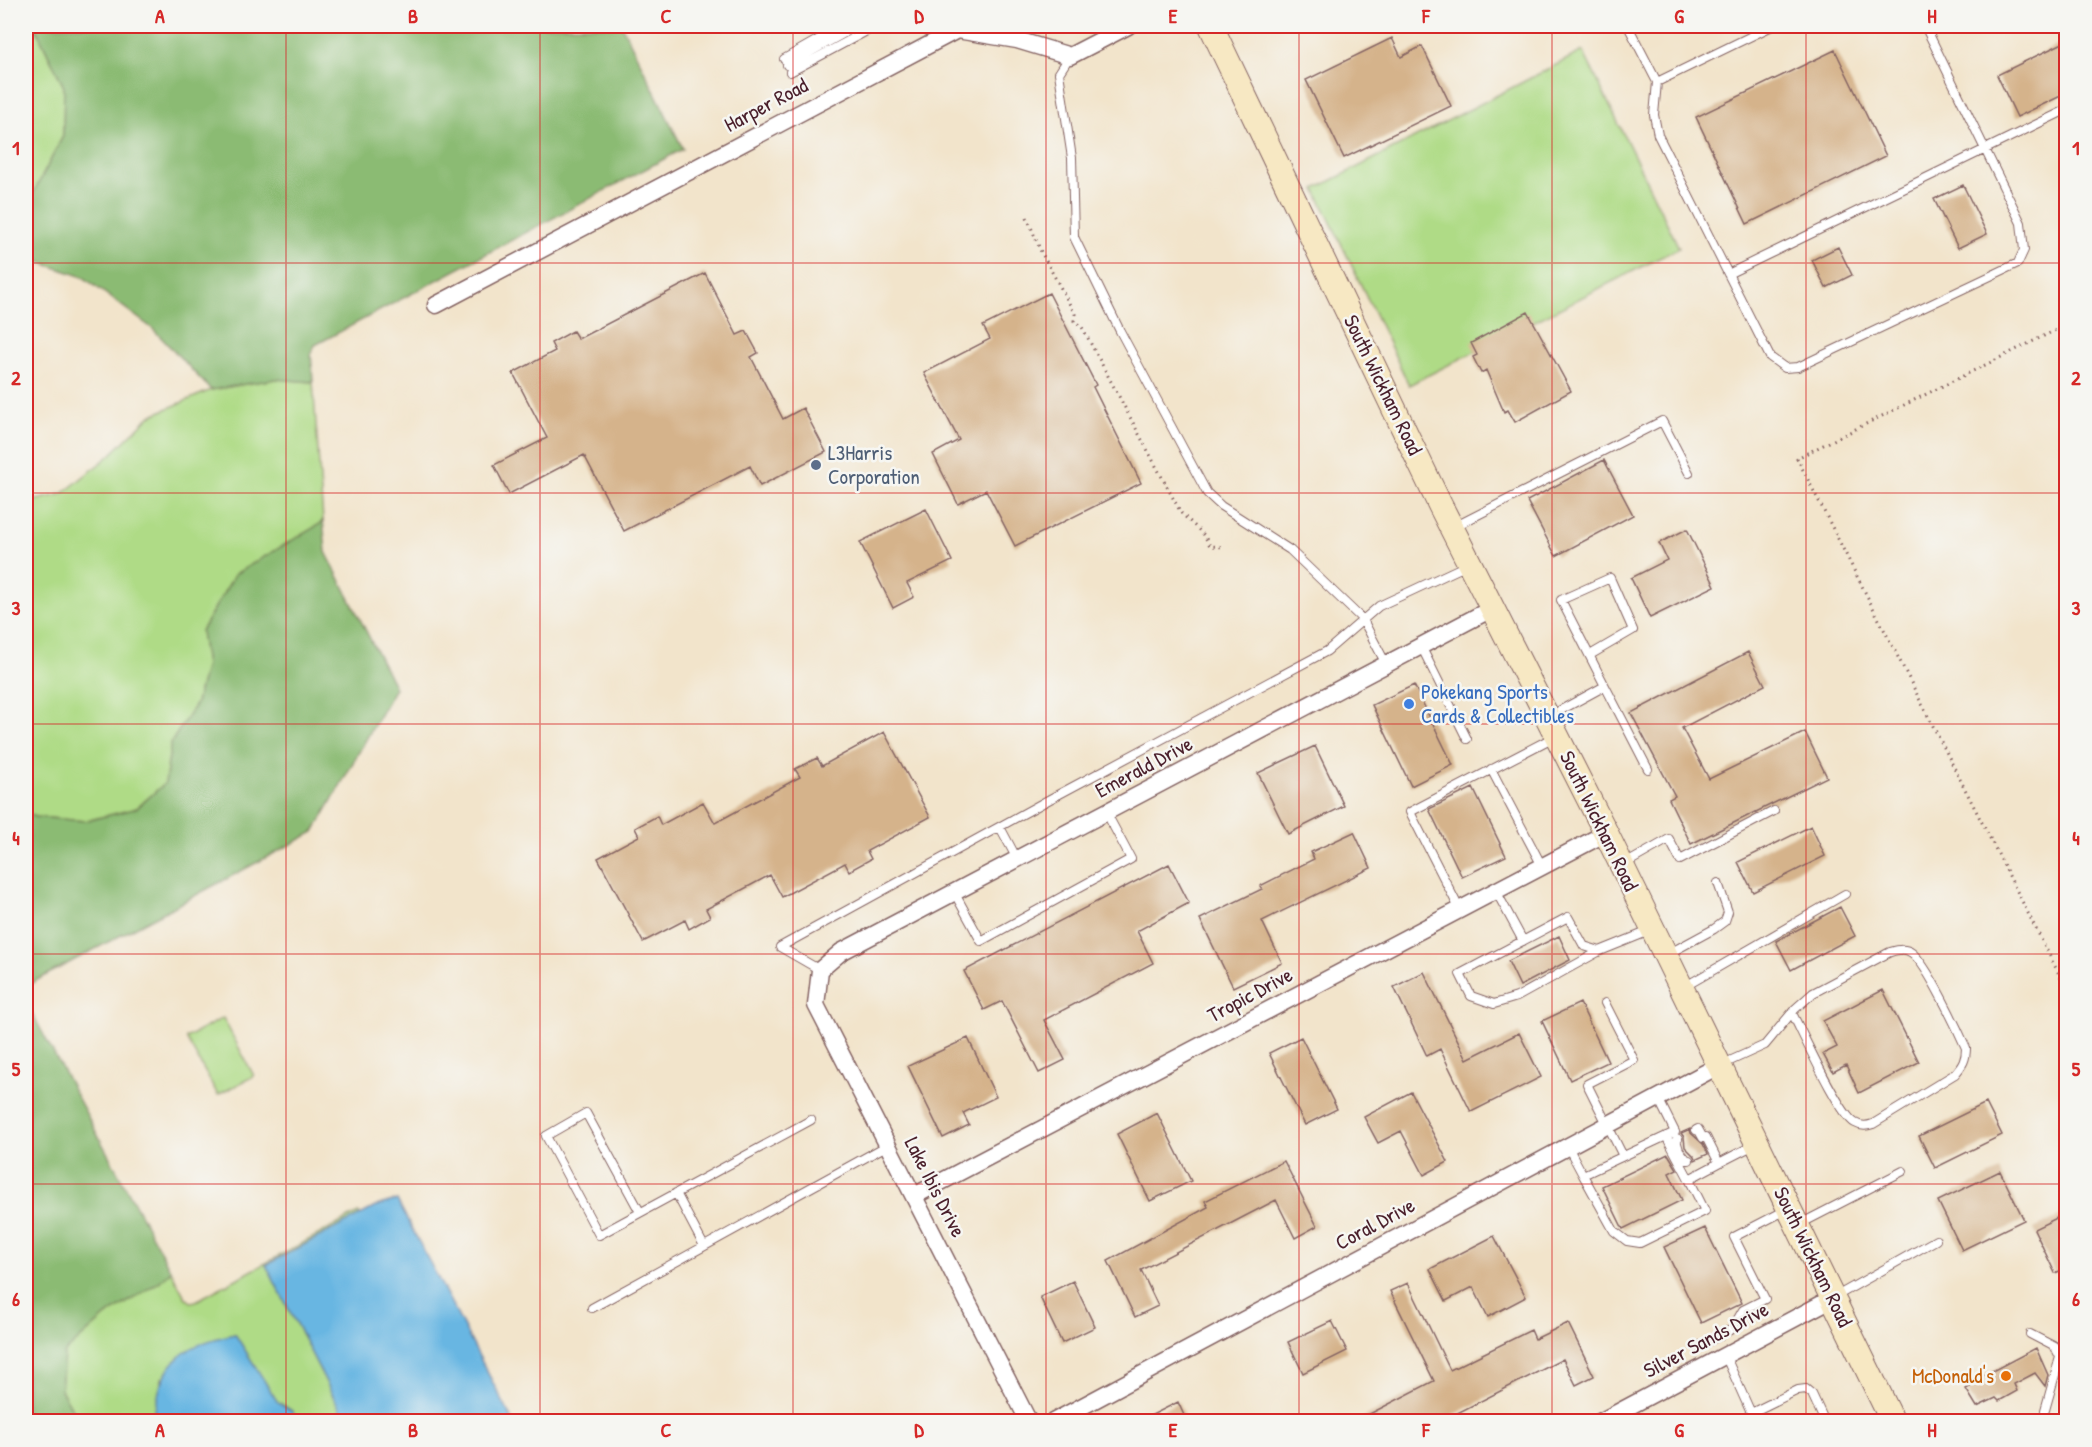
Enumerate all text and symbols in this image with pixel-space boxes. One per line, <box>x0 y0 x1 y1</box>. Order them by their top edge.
text: A <box>155 2 165 29</box>
text: B <box>408 2 418 29</box>
text: C <box>661 2 672 29</box>
text: D <box>914 2 924 29</box>
text: E <box>1169 2 1178 29</box>
text: F <box>1421 2 1431 29</box>
text: G <box>1674 2 1684 29</box>
text: H <box>1927 2 1937 29</box>
street label: Harper Road <box>719 70 813 139</box>
text: 1 <box>12 134 20 161</box>
text: 1 <box>2072 134 2080 161</box>
street label: South Wickham Road <box>1337 310 1430 460</box>
text: 2 <box>11 364 21 391</box>
text: 2 <box>2071 364 2081 391</box>
place label: L3Harris Corporation <box>828 438 920 491</box>
marker: L3Harris Corporation <box>809 458 823 472</box>
text: 3 <box>12 594 21 621</box>
text: 3 <box>2072 594 2081 621</box>
place label: Pokekang Sports Cards & Collectibles <box>1421 677 1574 730</box>
marker: Pokekang Sports Cards & Collectibles <box>1402 697 1416 711</box>
street label: Emerald Drive <box>1090 729 1198 804</box>
street label: South Wickham Road <box>1553 746 1646 896</box>
text: 4 <box>12 824 20 851</box>
text: 4 <box>2072 824 2080 851</box>
street label: Tropic Drive <box>1202 960 1297 1029</box>
text: 5 <box>12 1055 21 1082</box>
text: 5 <box>2072 1055 2081 1082</box>
street label: Lake Ibis Drive <box>898 1132 973 1242</box>
street label: South Wickham Road <box>1767 1182 1860 1332</box>
street label: Coral Drive <box>1330 1191 1420 1257</box>
text: 6 <box>12 1285 20 1312</box>
text: 6 <box>2072 1285 2080 1312</box>
street label: Silver Sands Drive <box>1638 1294 1773 1385</box>
place label: McDonald's <box>1912 1361 1994 1390</box>
marker: McDonald's <box>1999 1369 2013 1383</box>
text: A <box>155 1416 165 1443</box>
text: B <box>408 1416 418 1443</box>
text: C <box>661 1416 672 1443</box>
text: D <box>914 1416 924 1443</box>
text: E <box>1169 1416 1178 1443</box>
text: F <box>1421 1416 1431 1443</box>
text: G <box>1674 1416 1684 1443</box>
text: H <box>1927 1416 1937 1443</box>

